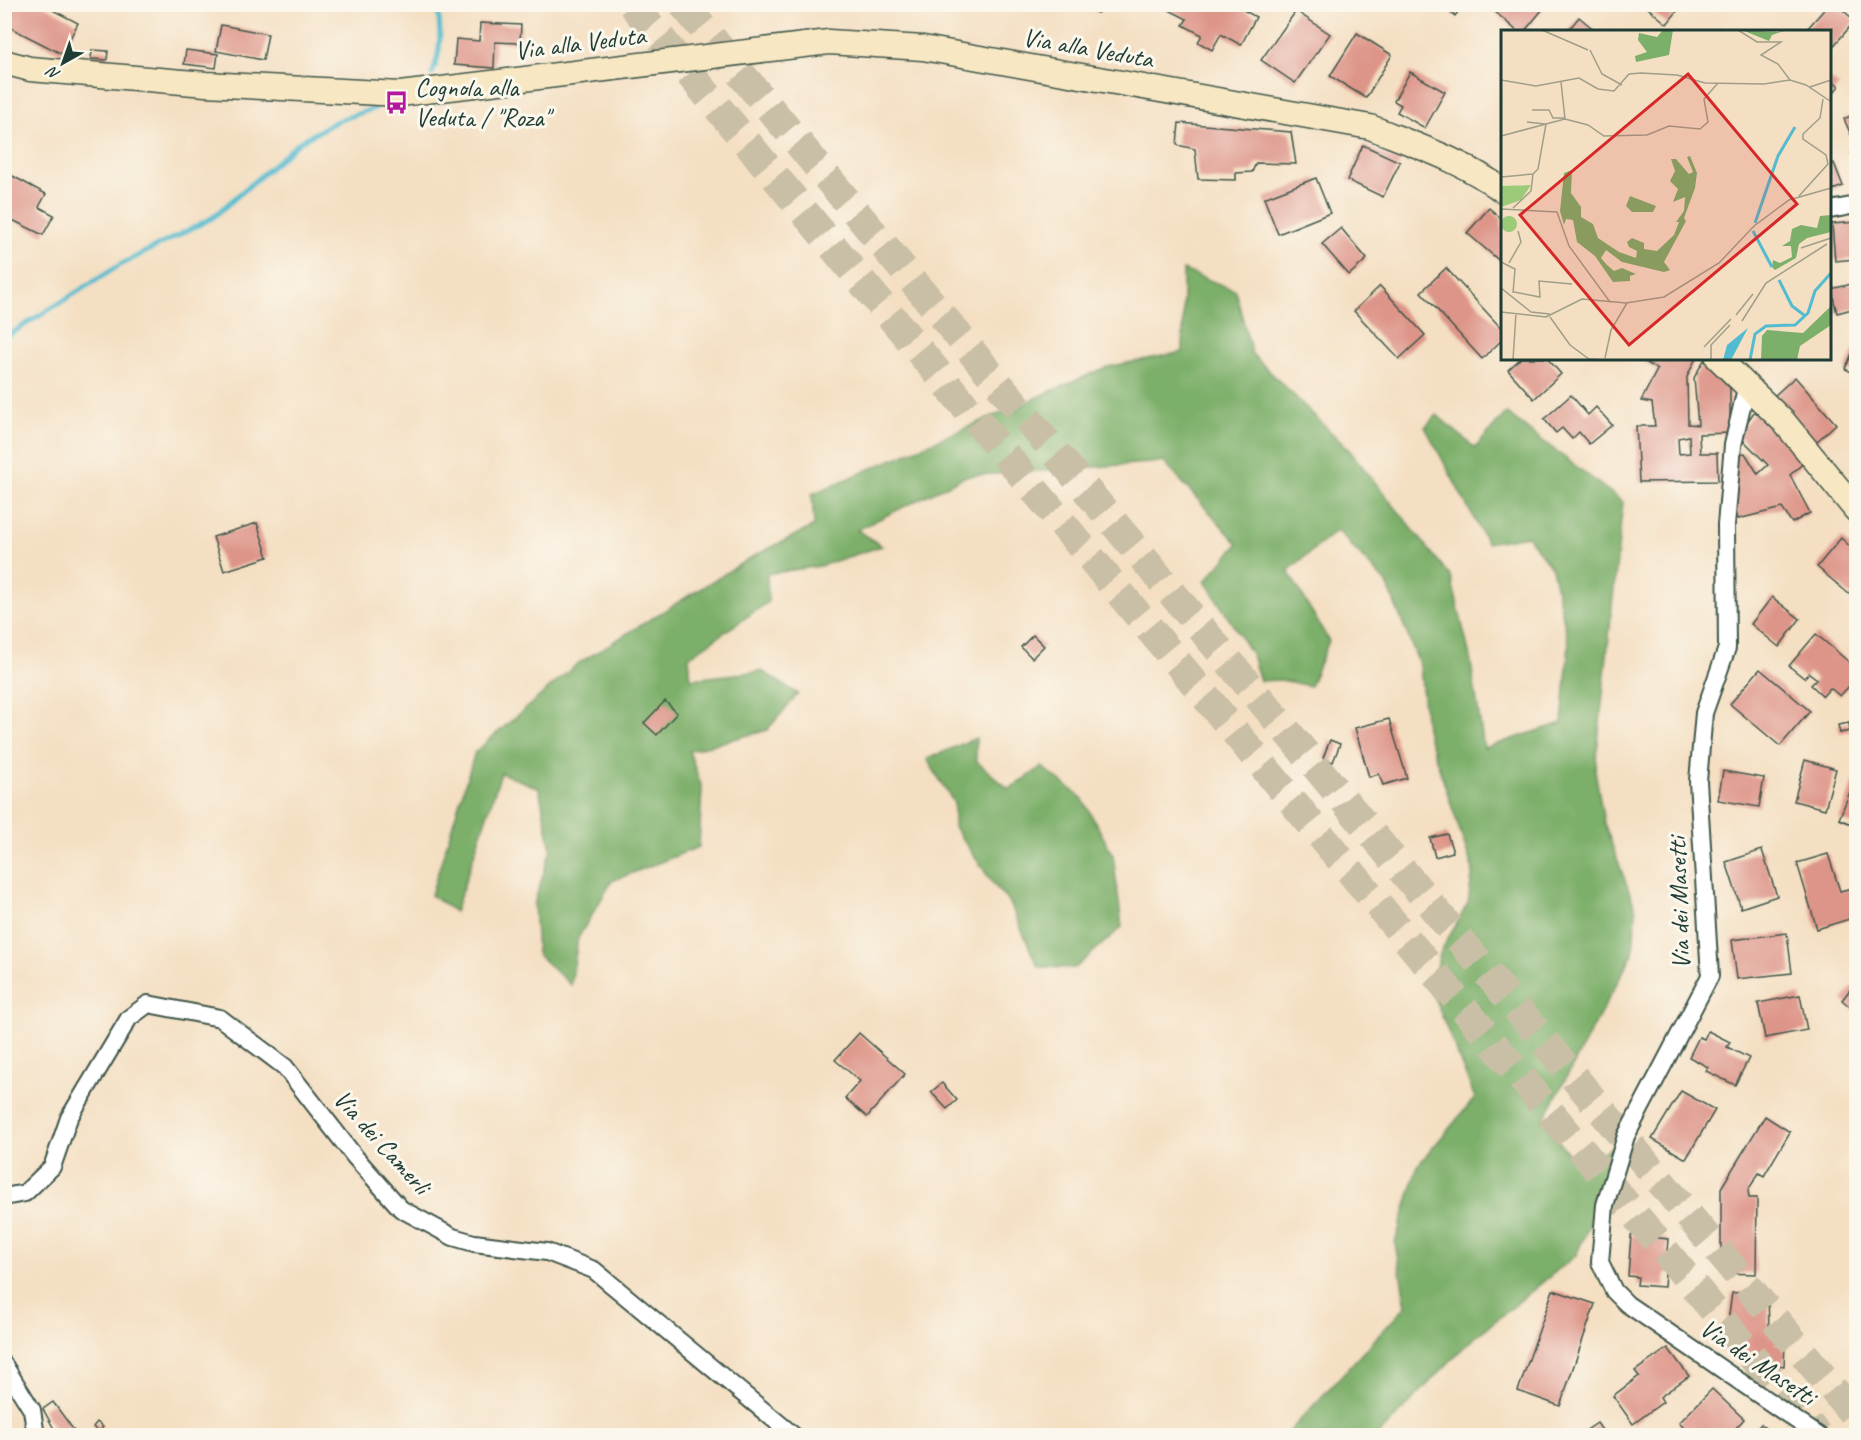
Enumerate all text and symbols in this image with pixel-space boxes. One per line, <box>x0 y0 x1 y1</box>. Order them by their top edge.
street label: Via alla Veduta <box>513 18 649 67</box>
street label: Via alla Veduta <box>1020 20 1157 76</box>
inset map <box>1501 30 1831 360</box>
north arrow <box>33 33 93 93</box>
text: N <box>41 61 64 85</box>
place label: Cognola alla Veduta / "Roza" <box>415 71 554 134</box>
bus stop icon: Cognola alla Veduta / "Roza" <box>384 89 410 115</box>
street label: Via dei Masetti <box>1660 833 1698 970</box>
street label: Via dei Camerli <box>326 1083 440 1204</box>
street label: Via dei Masetti <box>1694 1311 1825 1415</box>

